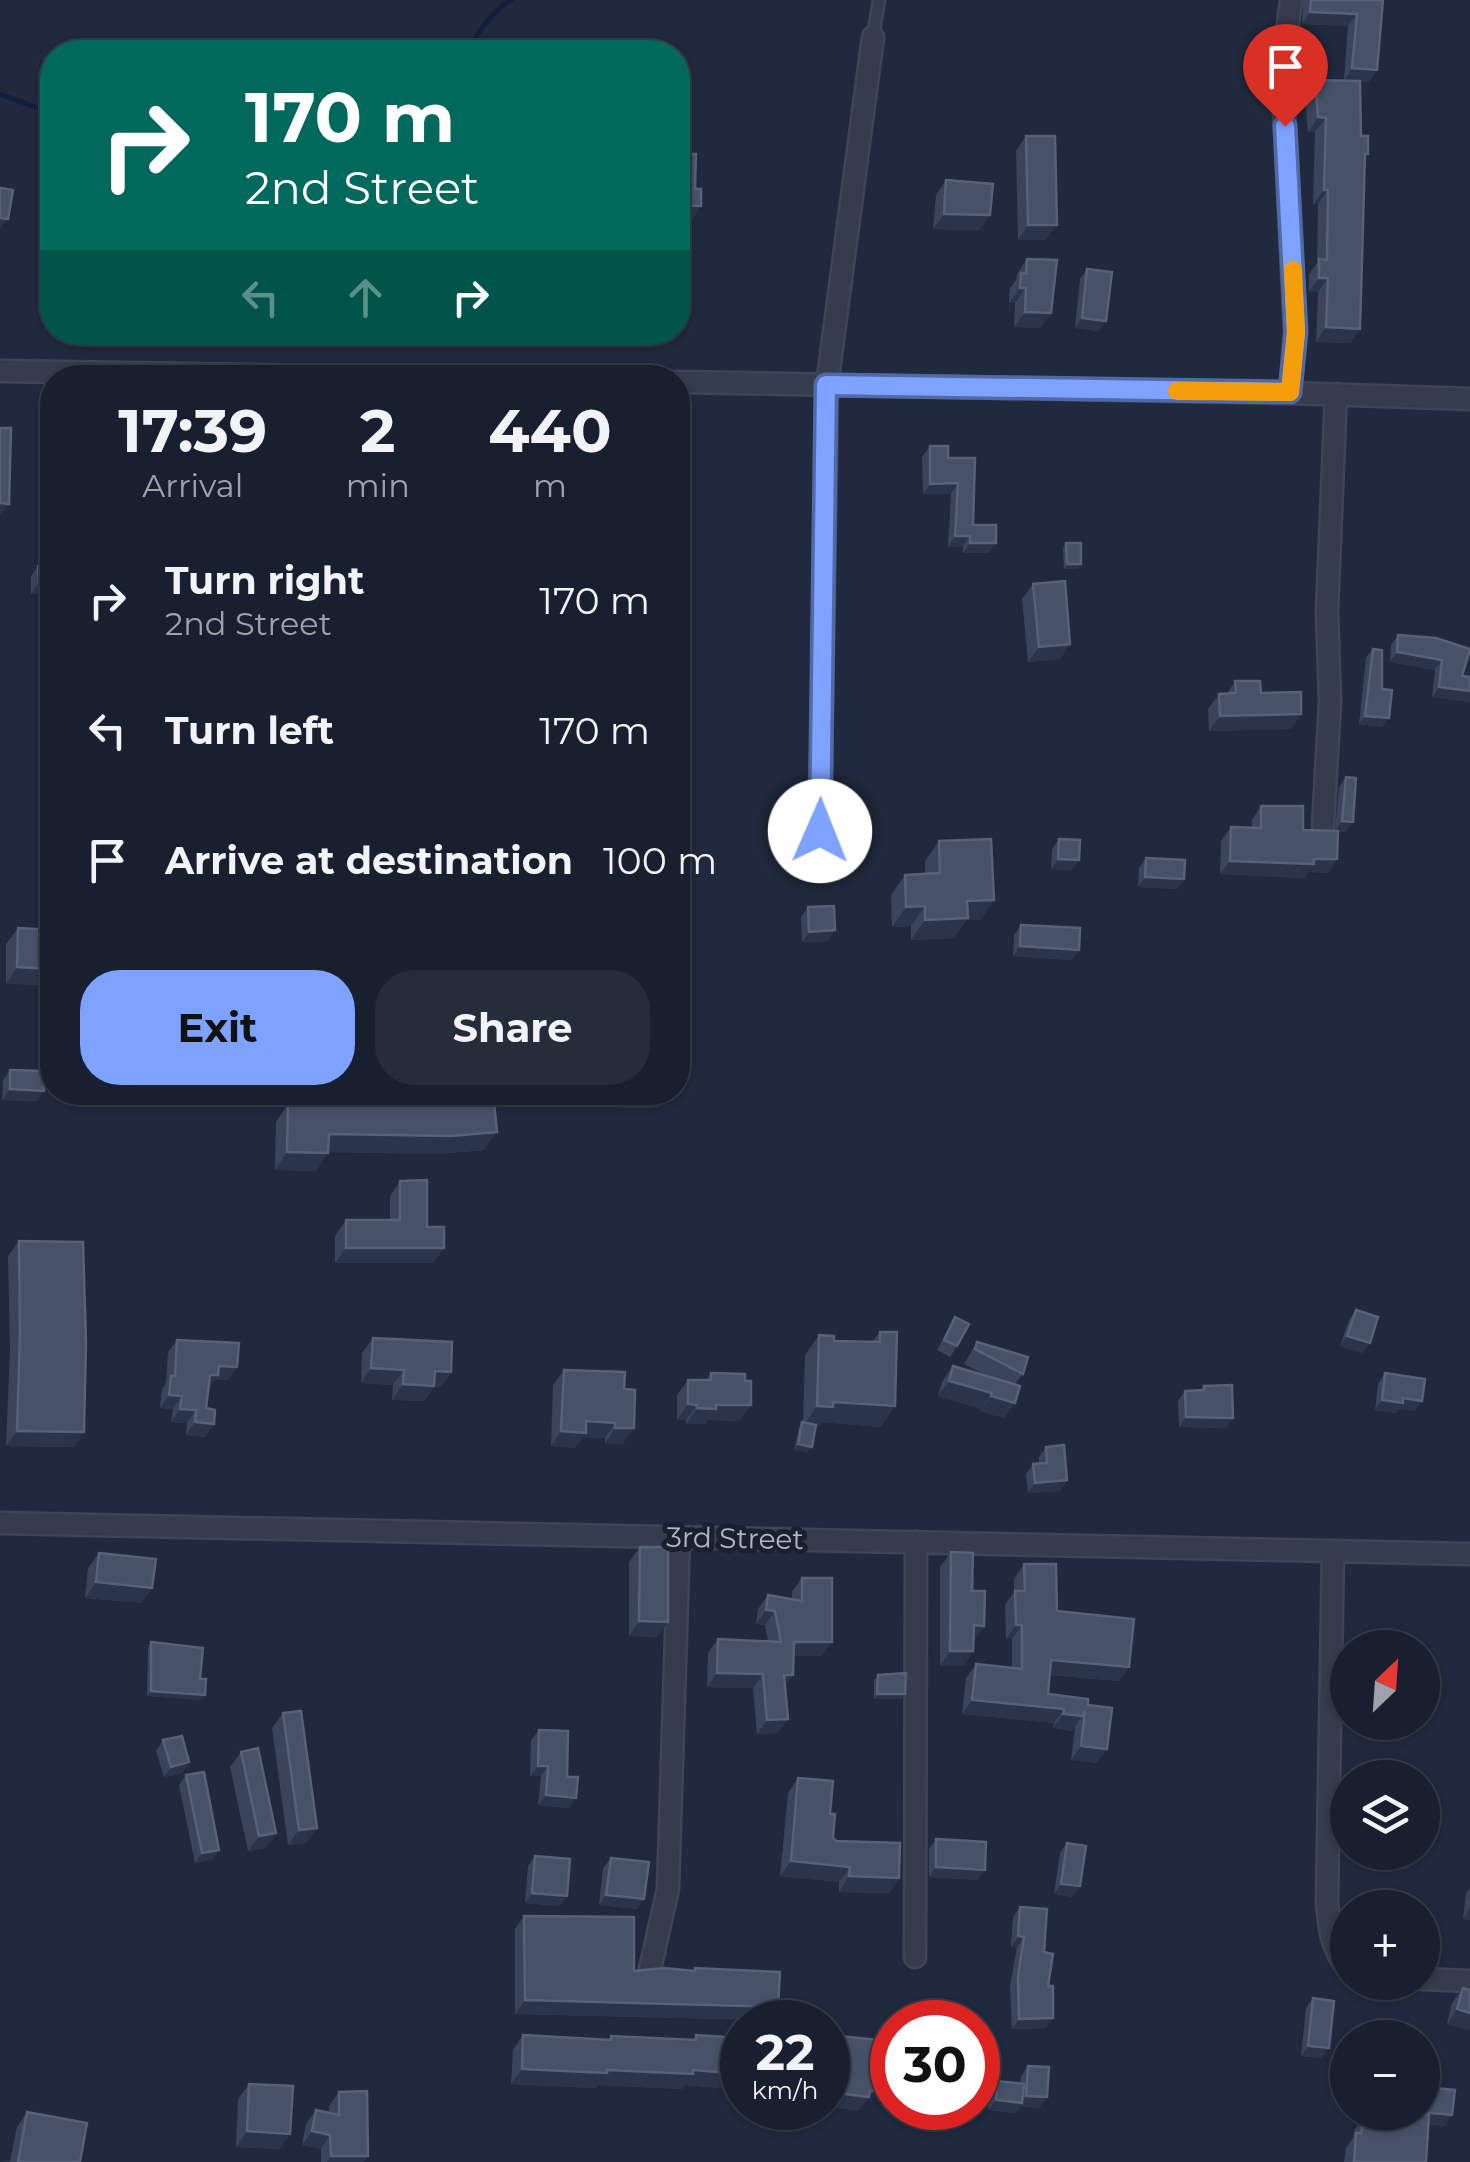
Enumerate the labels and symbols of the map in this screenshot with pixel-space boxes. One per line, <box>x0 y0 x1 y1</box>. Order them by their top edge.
pin <box>1243 24 1328 127</box>
position arrow <box>768 779 872 883</box>
street label: 3rd Street <box>666 1520 804 1556</box>
north arrow <box>1330 1630 1440 1740</box>
speed limit sign: 30 <box>870 2000 1000 2130</box>

